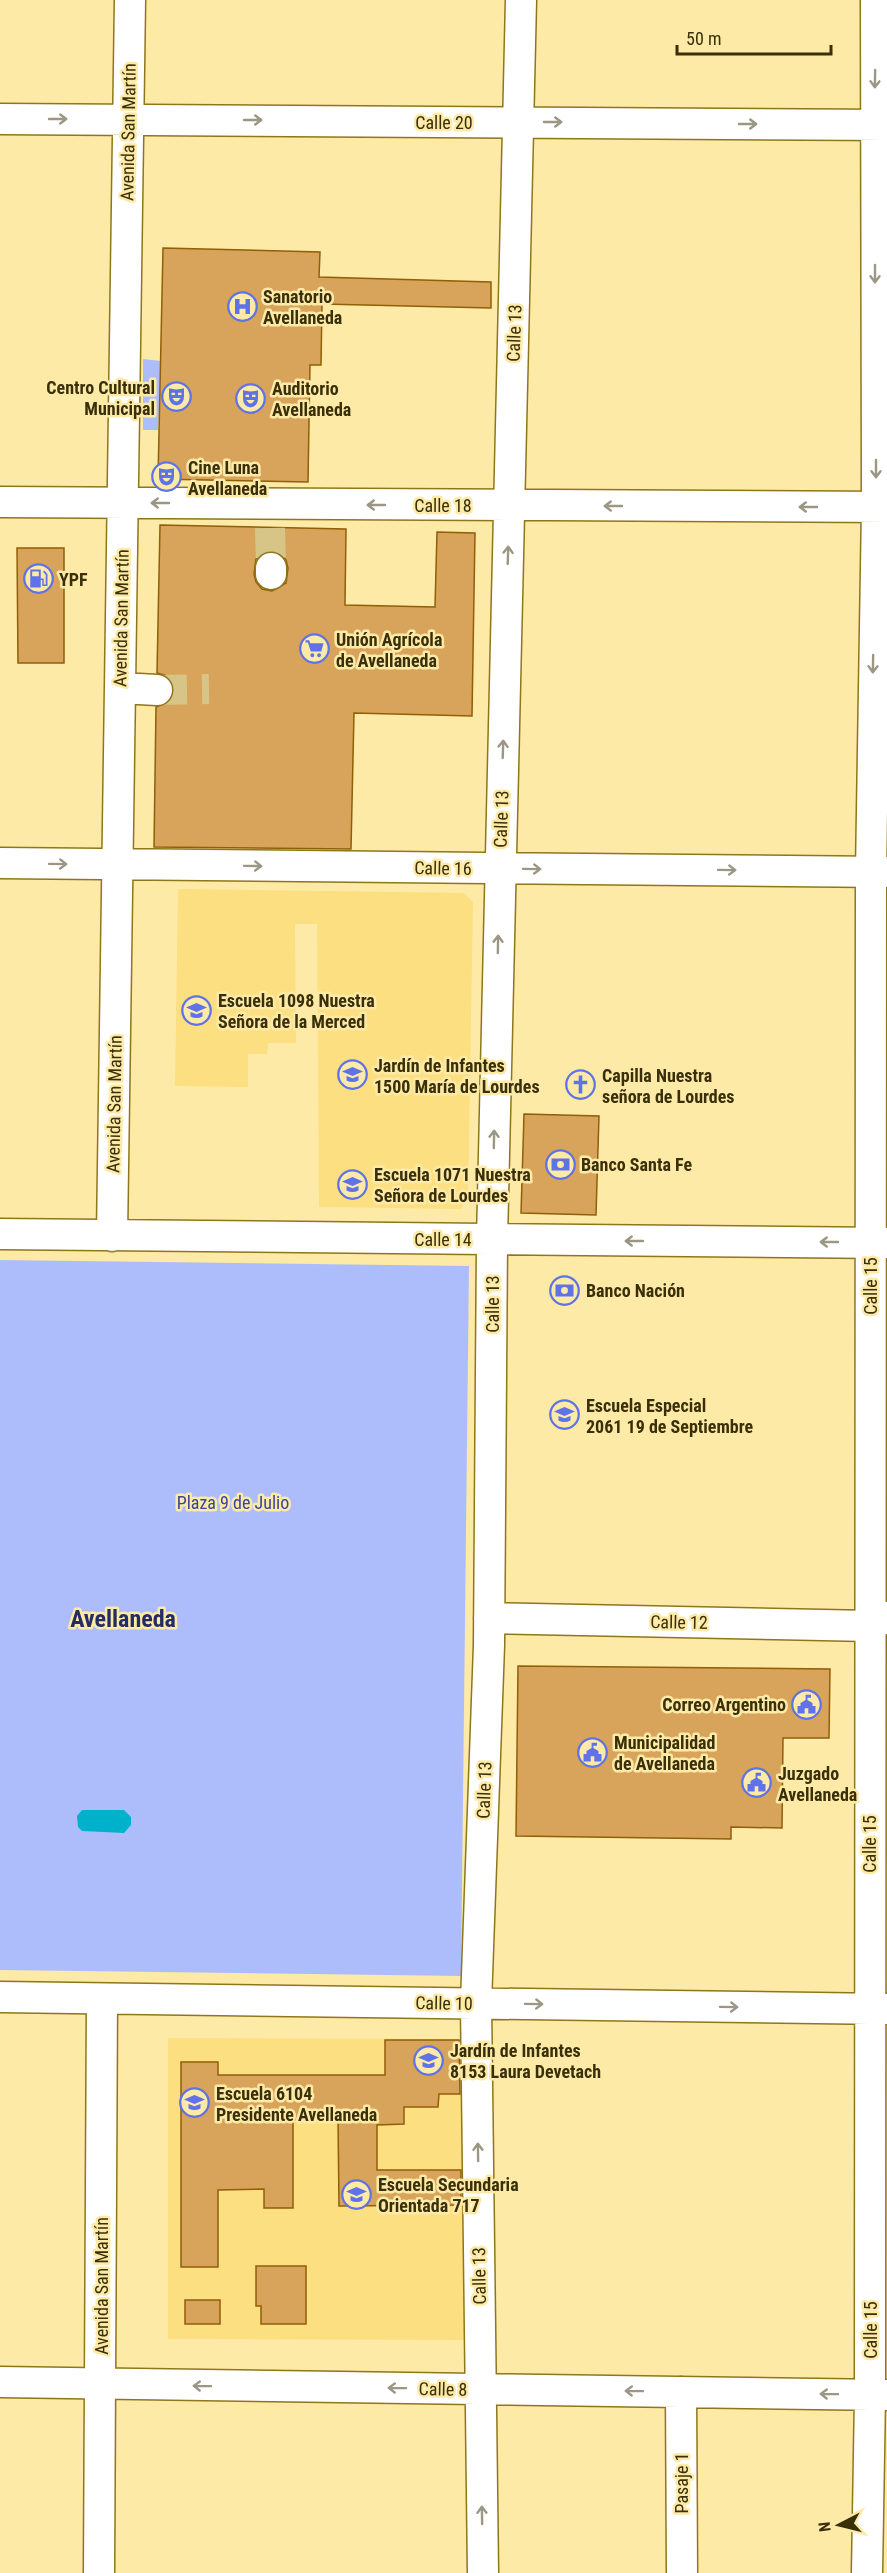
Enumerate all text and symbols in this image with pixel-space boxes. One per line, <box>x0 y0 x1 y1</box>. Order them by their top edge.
scale bar <box>677 18 832 56</box>
text: 50 m <box>686 28 721 49</box>
street label: Avenida San Martín <box>116 63 140 201</box>
one-way arrow <box>869 69 880 89</box>
street label: Calle 20 <box>415 112 473 133</box>
one-way arrow <box>48 113 68 125</box>
one-way arrow <box>243 114 263 126</box>
one-way arrow <box>543 117 563 128</box>
one-way arrow <box>738 118 758 130</box>
one-way arrow <box>869 264 881 284</box>
place label: Sanatorio Avellaneda <box>263 286 342 328</box>
hospital icon: Sanatorio Avellaneda <box>226 290 258 322</box>
street label: Calle 13 <box>503 304 525 362</box>
place label: Centro Cultural Municipal <box>46 377 155 419</box>
place label: Auditorio Avellaneda <box>272 378 351 420</box>
theatre icon: Centro Cultural Municipal <box>160 381 192 413</box>
theatre icon: Auditorio Avellaneda <box>235 382 267 414</box>
place label: Cine Luna Avellaneda <box>188 457 267 499</box>
one-way arrow <box>870 459 882 479</box>
theatre icon: Cine Luna Avellaneda <box>151 461 183 493</box>
street label: Calle 18 <box>414 495 472 516</box>
one-way arrow <box>150 497 170 509</box>
one-way arrow <box>366 499 386 510</box>
one-way arrow <box>603 500 623 512</box>
one-way arrow <box>798 501 818 513</box>
one-way arrow <box>502 545 514 565</box>
street label: Avenida San Martín <box>109 549 133 687</box>
fuel station icon: YPF <box>22 563 54 595</box>
place label: YPF <box>59 569 88 590</box>
place label: Unión Agrícola de Avellaneda <box>336 629 442 671</box>
supermarket icon: Unión Agrícola de Avellaneda <box>299 633 331 665</box>
one-way arrow <box>868 654 879 674</box>
one-way arrow <box>497 740 509 760</box>
street label: Calle 13 <box>490 790 512 848</box>
street label: Calle 16 <box>414 857 472 879</box>
one-way arrow <box>48 858 68 870</box>
one-way arrow <box>243 860 263 872</box>
one-way arrow <box>522 863 542 875</box>
one-way arrow <box>717 865 737 876</box>
one-way arrow <box>492 935 504 955</box>
place label: Escuela 1098 Nuestra Señora de la Merced <box>218 990 375 1032</box>
school or university icon: Escuela 1098 Nuestra Señora de la Merced <box>181 994 213 1026</box>
street label: Avenida San Martín <box>102 1035 126 1173</box>
place label: Jardín de Infantes 1500 María de Lourdes <box>374 1055 540 1097</box>
school or university icon: Jardín de Infantes 1500 María de Lourdes <box>337 1059 369 1091</box>
place label: Capilla Nuestra señora de Lourdes <box>602 1065 735 1107</box>
church icon: Capilla Nuestra señora de Lourdes <box>565 1069 597 1101</box>
one-way arrow <box>488 1130 500 1150</box>
bank icon: Banco Santa Fe <box>544 1148 576 1180</box>
place label: Banco Santa Fe <box>581 1154 692 1175</box>
place label: Escuela 1071 Nuestra Señora de Lourdes <box>374 1164 531 1206</box>
school or university icon: Escuela 1071 Nuestra Señora de Lourdes <box>337 1168 369 1200</box>
street label: Calle 14 <box>414 1229 472 1250</box>
one-way arrow <box>624 1235 644 1247</box>
one-way arrow <box>819 1236 839 1248</box>
street label: Calle 15 <box>860 1257 881 1315</box>
bank icon: Banco Nación <box>549 1274 581 1306</box>
street label: Calle 13 <box>482 1275 503 1333</box>
place label: Banco Nación <box>586 1280 685 1301</box>
place label: Escuela Especial 2061 19 de Septiembre <box>586 1395 754 1437</box>
school or university icon: Escuela Especial 2061 19 de Septiembre <box>549 1399 581 1431</box>
park label: Plaza 9 de Julio <box>177 1492 289 1513</box>
district label: Avellaneda <box>70 1605 176 1633</box>
street label: Calle 12 <box>650 1611 708 1633</box>
public building icon: Correo Argentino <box>791 1688 823 1720</box>
place label: Correo Argentino <box>662 1694 786 1715</box>
place label: Municipalidad de Avellaneda <box>614 1732 716 1774</box>
public building icon: Municipalidad de Avellaneda <box>577 1736 609 1768</box>
street label: Calle 13 <box>473 1761 495 1819</box>
place label: Juzgado Avellaneda <box>778 1763 857 1805</box>
public building icon: Juzgado Avellaneda <box>741 1767 773 1799</box>
street label: Calle 15 <box>859 1815 880 1873</box>
street label: Calle 10 <box>415 1992 473 2014</box>
one-way arrow <box>524 1998 544 2010</box>
one-way arrow <box>719 2001 739 2012</box>
place label: Jardín de Infantes 8153 Laura Devetach <box>450 2040 601 2082</box>
school or university icon: Jardín de Infantes 8153 Laura Devetach <box>413 2044 445 2076</box>
place label: Escuela 6104 Presidente Avellaneda <box>216 2083 377 2125</box>
school or university icon: Escuela 6104 Presidente Avellaneda <box>179 2087 211 2119</box>
one-way arrow <box>472 2142 484 2162</box>
place label: Escuela Secundaria Orientada 717 <box>378 2174 519 2216</box>
school or university icon: Escuela Secundaria Orientada 717 <box>341 2178 373 2210</box>
street label: Avenida San Martín <box>91 2217 112 2355</box>
street label: Calle 13 <box>468 2247 490 2305</box>
street label: Calle 15 <box>860 2301 881 2359</box>
street label: Calle 8 <box>419 2378 467 2400</box>
one-way arrow <box>192 2380 212 2392</box>
one-way arrow <box>387 2382 407 2394</box>
one-way arrow <box>624 2386 644 2397</box>
one-way arrow <box>819 2388 839 2400</box>
street label: Pasaje 1 <box>671 2453 692 2513</box>
north arrow <box>809 2495 869 2555</box>
one-way arrow <box>477 2505 488 2525</box>
text: N <box>815 2521 835 2533</box>

